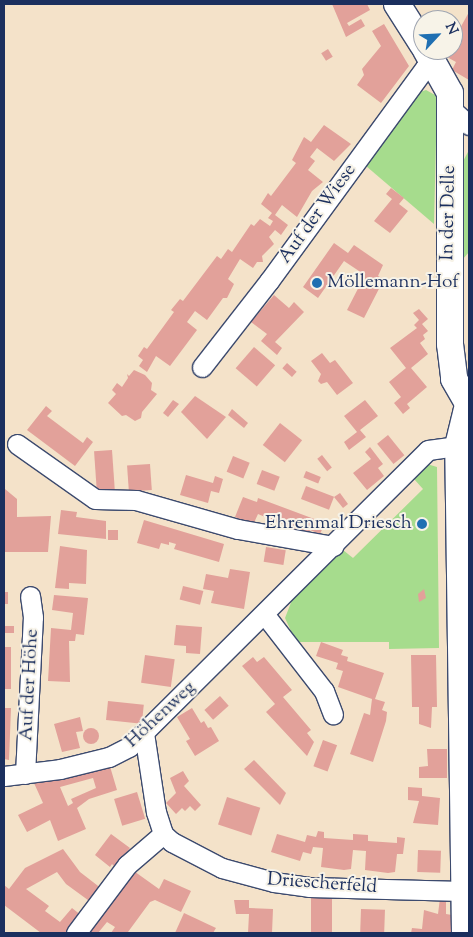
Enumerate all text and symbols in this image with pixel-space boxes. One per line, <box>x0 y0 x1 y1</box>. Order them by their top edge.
north arrow <box>413 10 463 60</box>
text: N <box>439 20 462 38</box>
street label: Auf der Wiese <box>274 160 362 268</box>
street label: In der Delle <box>437 165 461 261</box>
place label: Möllemann-Hof <box>327 272 459 294</box>
marker: Möllemann-Hof <box>311 277 323 289</box>
place label: Ehrenmal Driesch <box>265 513 412 535</box>
marker: Ehrenmal Driesch <box>416 518 428 530</box>
street label: Auf der Höhe <box>16 628 44 742</box>
street label: Höhenweg <box>121 677 201 753</box>
street label: Driescherfeld <box>266 869 378 899</box>

